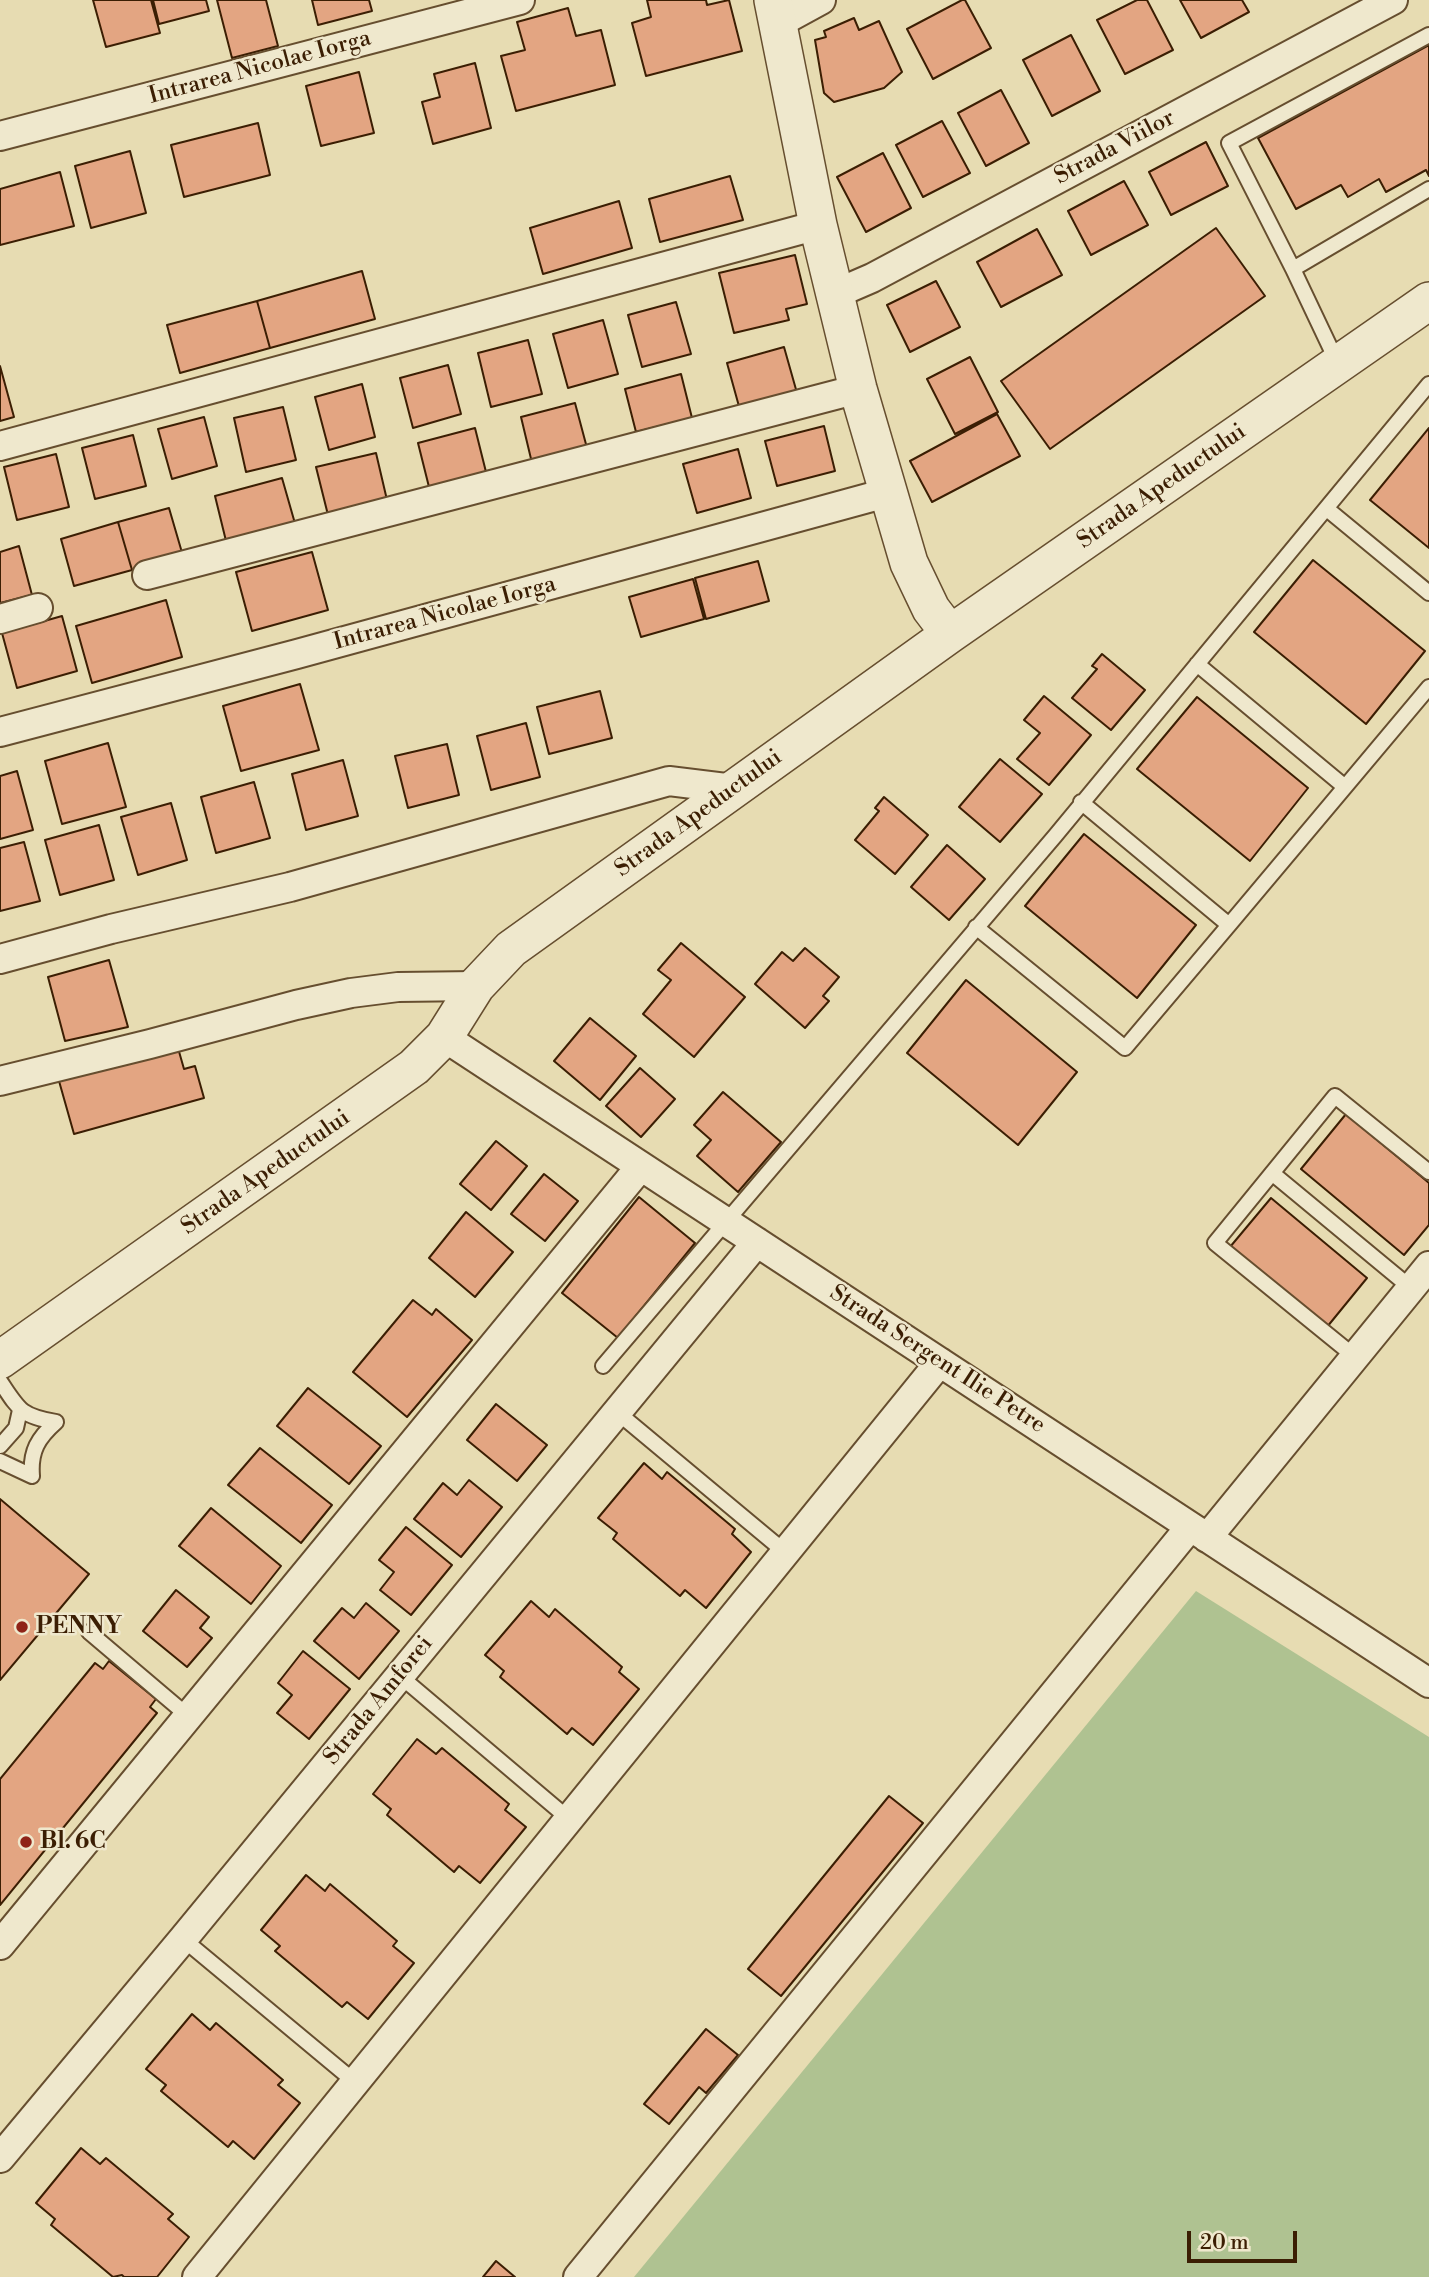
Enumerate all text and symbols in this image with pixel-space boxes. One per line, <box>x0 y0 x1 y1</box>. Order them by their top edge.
street label: Intrarea Nicolae Iorga <box>146 25 374 111</box>
street label: Strada Viilor <box>1050 105 1180 191</box>
street label: Strada Apeductului <box>1072 418 1252 556</box>
street label: Intrarea Nicolae Iorga <box>331 571 559 657</box>
street label: Strada Apeductului <box>610 744 788 884</box>
street label: Strada Apeductului <box>176 1104 356 1242</box>
street label: Strada Sergent Ilie Petre <box>824 1280 1050 1440</box>
place label: PENNY <box>36 1613 122 1641</box>
marker: PENNY <box>14 1619 30 1635</box>
street label: Strada Amforei <box>319 1631 439 1771</box>
place label: Bl. 6C <box>40 1828 106 1856</box>
marker: Bl. 6C <box>18 1834 34 1850</box>
scale bar <box>1191 2218 1301 2262</box>
text: 20 m <box>1200 2230 1249 2256</box>

